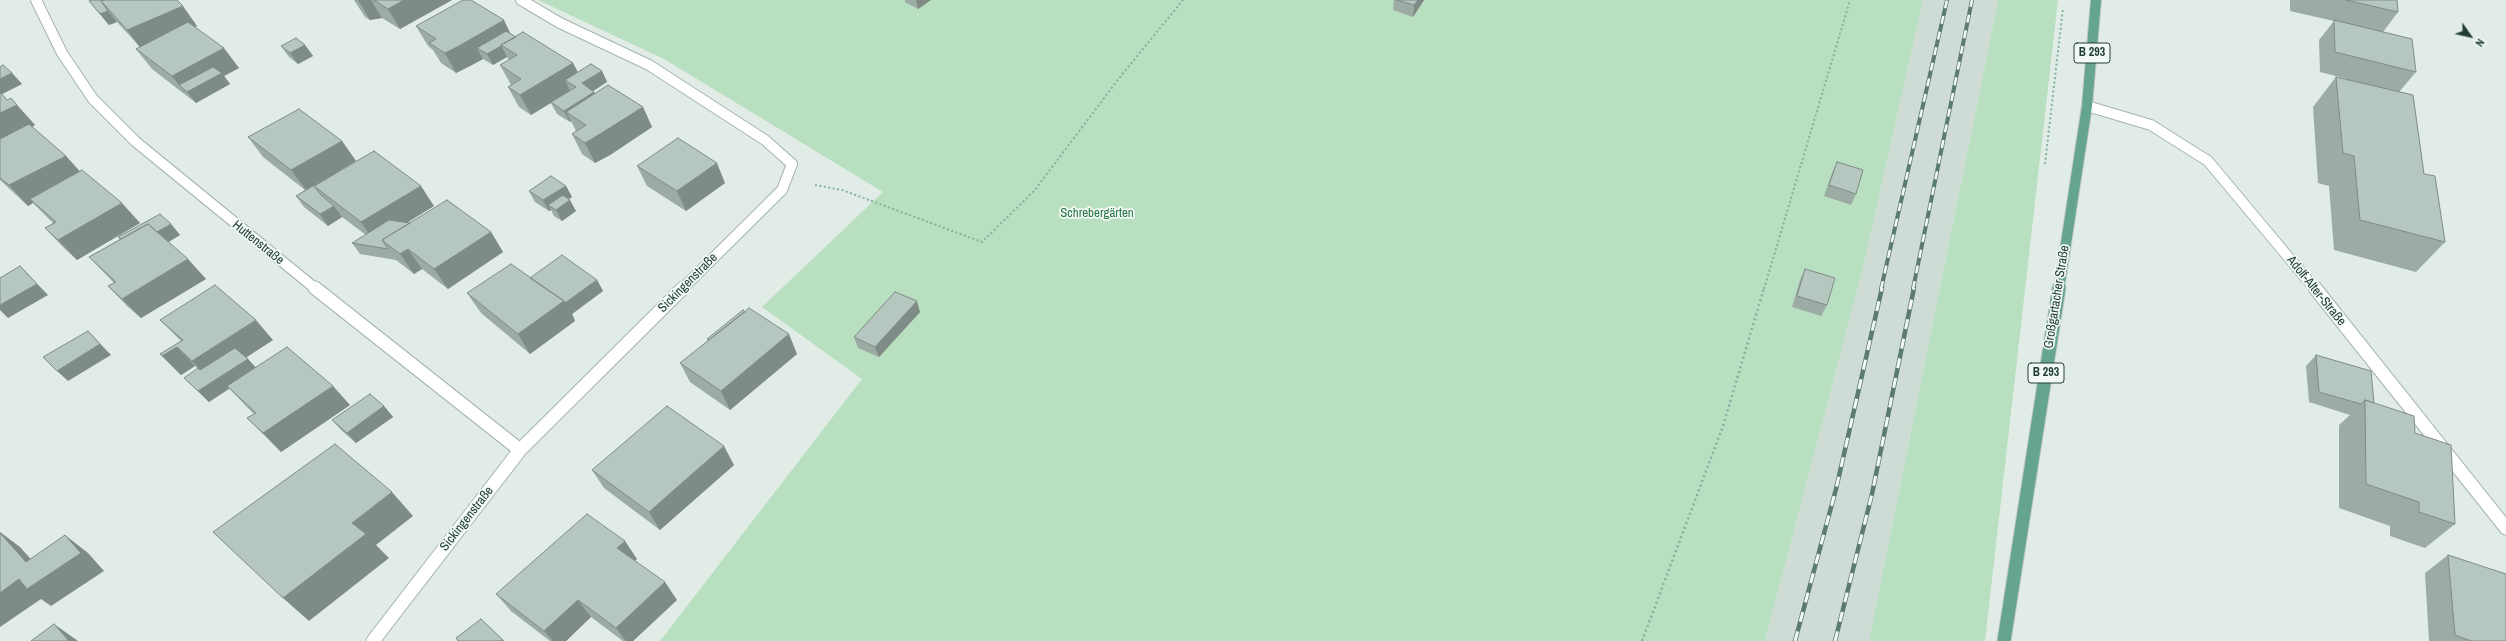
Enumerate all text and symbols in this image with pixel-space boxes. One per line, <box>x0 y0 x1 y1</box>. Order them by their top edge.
north arrow <box>2450 16 2490 56</box>
text: N <box>2472 36 2488 49</box>
road number: B 293 <box>2074 43 2110 63</box>
park label: Schrebergärten <box>1060 206 1134 222</box>
street label: Huttenstraße <box>229 218 287 268</box>
street label: Großgartacher Straße <box>2041 244 2073 350</box>
street label: Sickingenstraße <box>655 250 721 316</box>
street label: Adolf-Alter-Straße <box>2283 253 2349 329</box>
road number: B 293 <box>2028 363 2064 383</box>
street label: Sickingenstraße <box>437 484 497 554</box>

